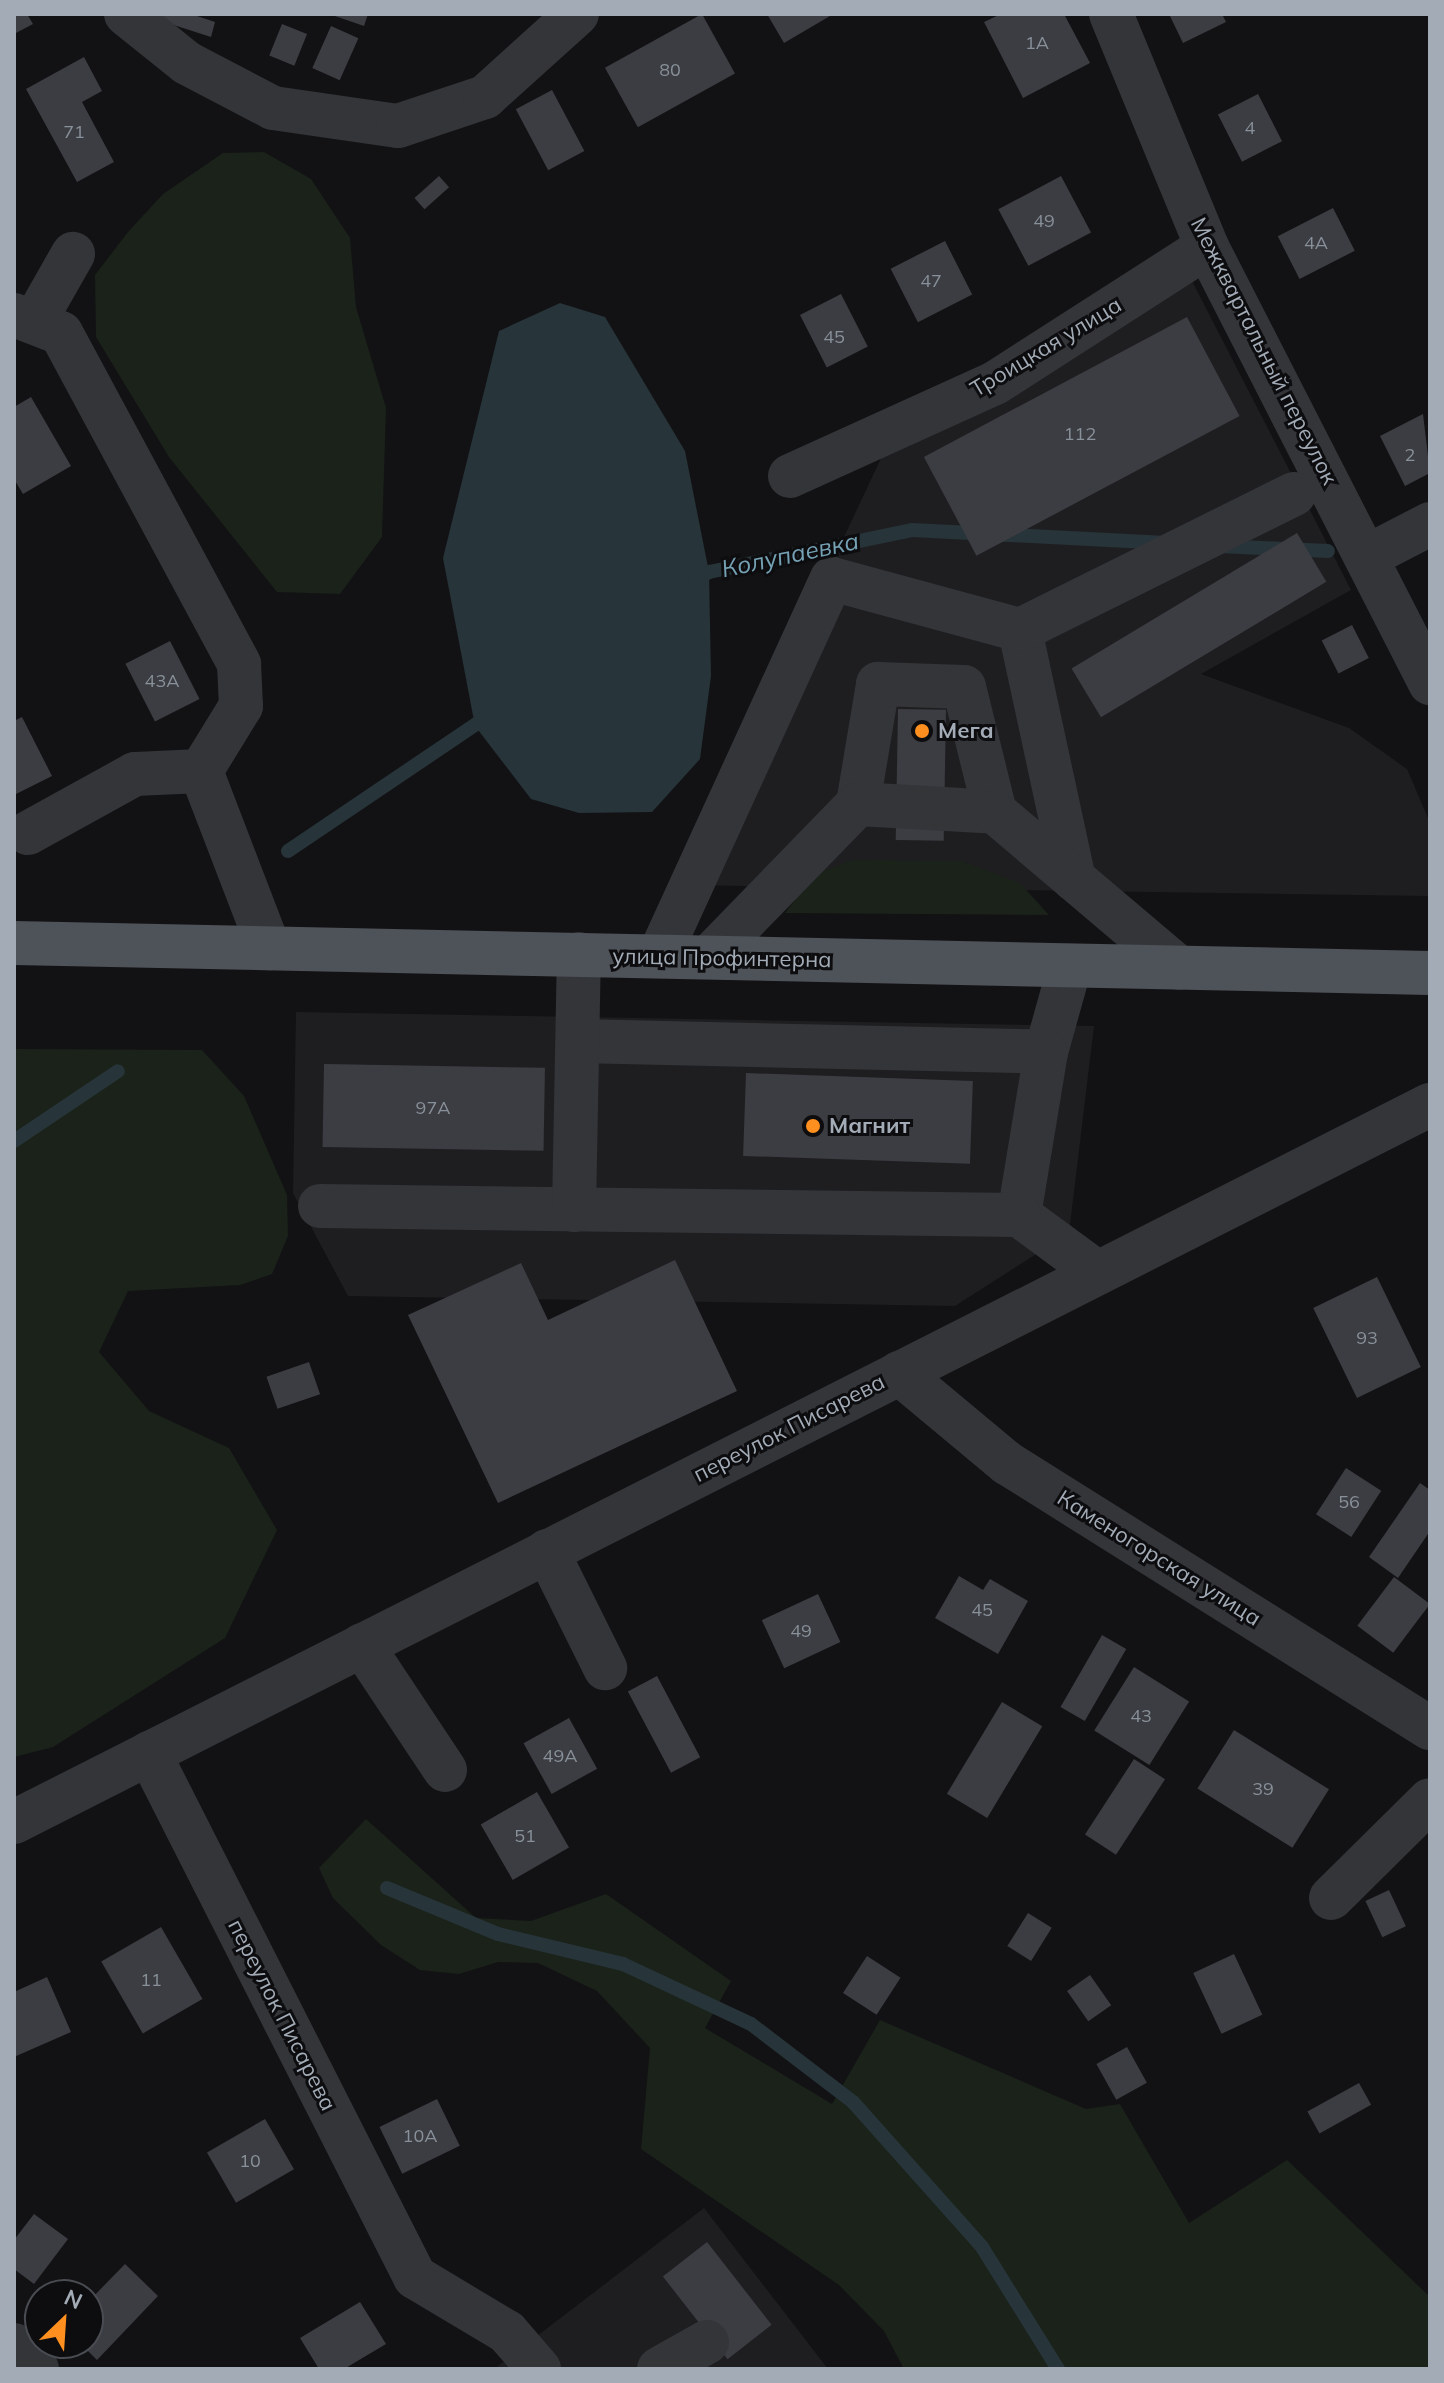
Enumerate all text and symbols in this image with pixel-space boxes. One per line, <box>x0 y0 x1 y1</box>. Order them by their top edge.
house number: 1А <box>1025 32 1049 54</box>
house number: 80 <box>659 59 681 81</box>
house number: 4 <box>1245 117 1255 139</box>
house number: 71 <box>63 121 85 143</box>
house number: 49 <box>1033 210 1055 232</box>
street label: Межквартальный переулок <box>1185 213 1343 489</box>
house number: 4А <box>1304 232 1328 254</box>
house number: 47 <box>920 270 942 292</box>
street label: Троицкая улица <box>966 292 1126 402</box>
house number: 45 <box>823 326 845 348</box>
house number: 112 <box>1064 423 1096 445</box>
house number: 2 <box>1405 444 1415 466</box>
water label: Колупаевка <box>719 526 861 584</box>
house number: 43А <box>145 670 179 692</box>
place label: Мега <box>938 718 994 744</box>
marker: Мега <box>913 722 931 740</box>
street label: улица Профинтерна <box>612 943 832 973</box>
house number: 97А <box>416 1097 450 1119</box>
place label: Магнит <box>829 1113 910 1139</box>
marker: Магнит <box>804 1117 822 1135</box>
house number: 93 <box>1356 1327 1378 1349</box>
street label: переулок Писарева <box>689 1368 889 1488</box>
street label: Каменогорская улица <box>1052 1485 1266 1631</box>
house number: 56 <box>1338 1491 1360 1513</box>
house number: 45 <box>971 1599 993 1621</box>
house number: 49 <box>790 1620 812 1642</box>
house number: 43 <box>1130 1705 1152 1727</box>
house number: 49А <box>543 1745 577 1767</box>
house number: 39 <box>1252 1778 1274 1800</box>
house number: 51 <box>514 1825 536 1847</box>
street label: переулок Писарева <box>222 1915 342 2115</box>
house number: 11 <box>140 1969 162 1991</box>
house number: 10А <box>403 2125 437 2147</box>
house number: 10 <box>239 2150 261 2172</box>
north arrow <box>24 2279 104 2359</box>
text: N <box>60 2283 87 2315</box>

